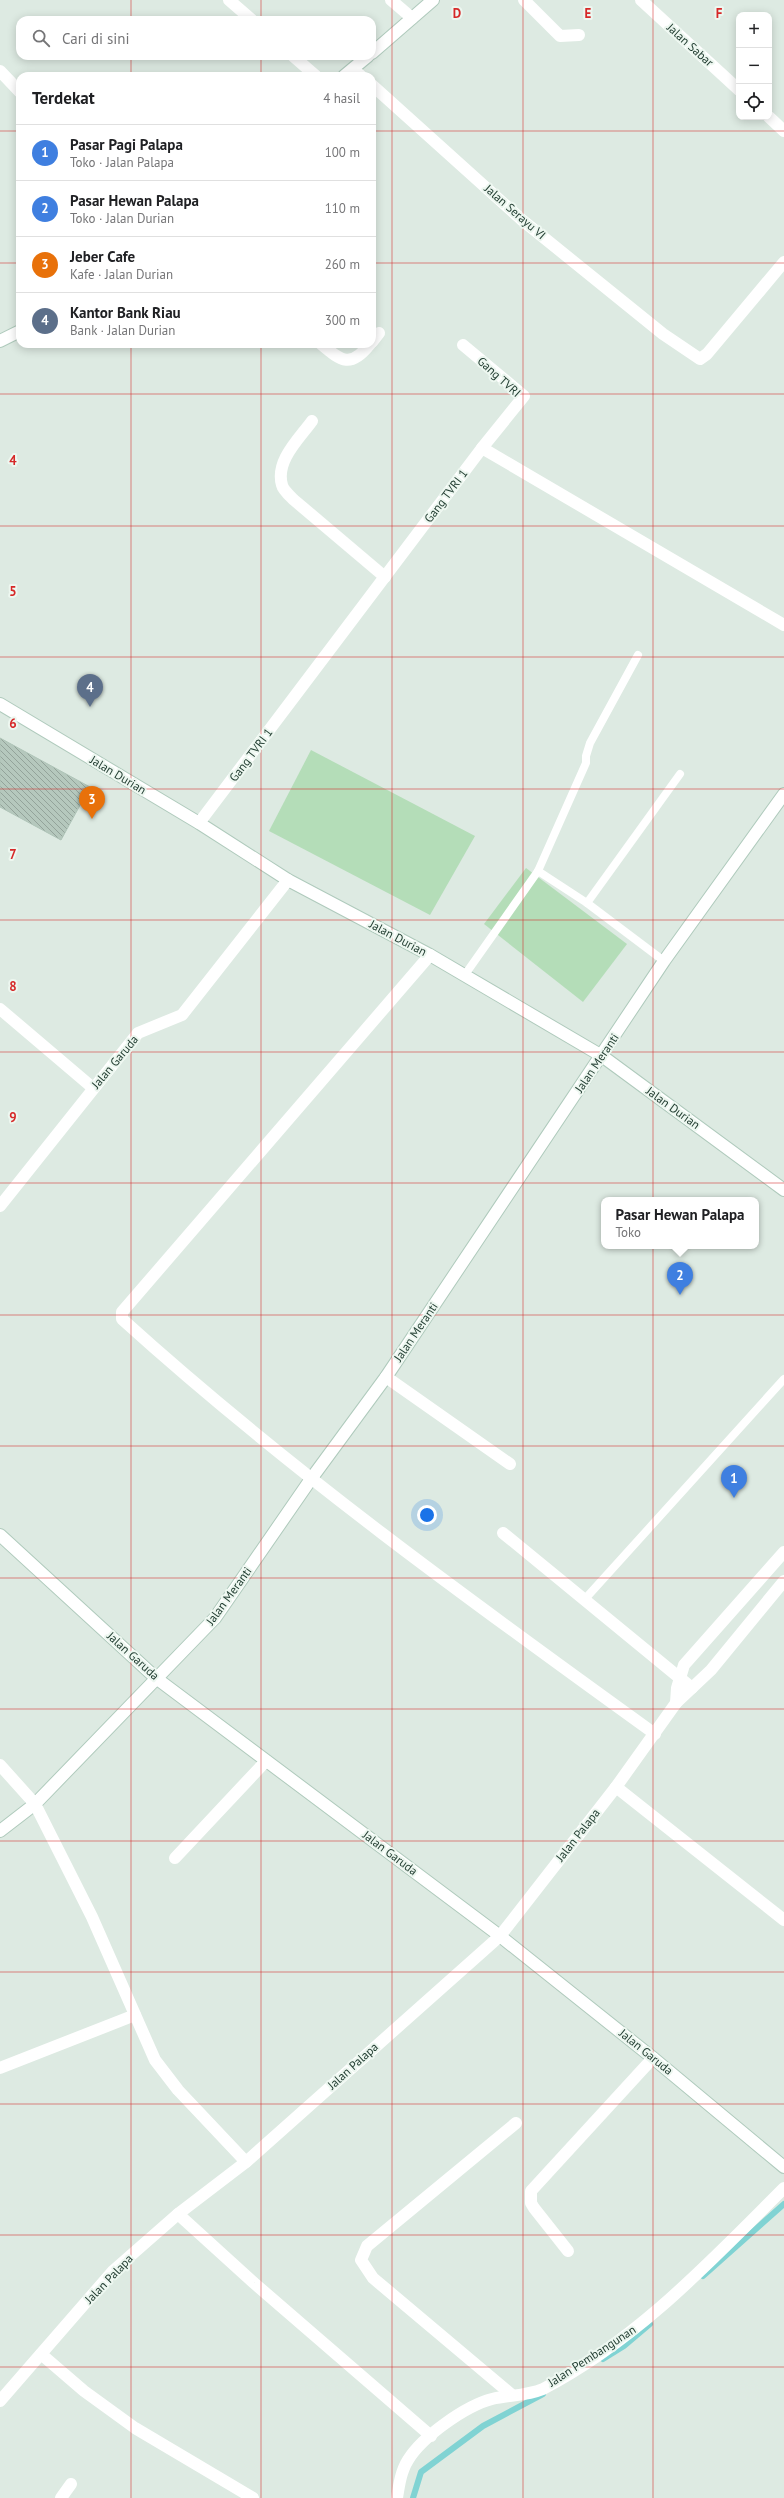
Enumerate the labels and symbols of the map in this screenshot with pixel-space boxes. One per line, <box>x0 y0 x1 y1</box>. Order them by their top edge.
text: D <box>453 5 461 22</box>
text: E <box>585 5 592 22</box>
text: F <box>716 5 723 22</box>
street label: Jalan Sabar <box>663 19 717 69</box>
street label: Jalan Serayu VI <box>481 180 549 242</box>
street label: Gang TVRI <box>475 353 524 400</box>
text: 4 <box>9 452 17 469</box>
street label: Gang TVRI 1 <box>421 466 471 525</box>
text: 5 <box>9 583 17 600</box>
pin: 4 <box>77 674 103 707</box>
text: 6 <box>9 715 17 732</box>
street label: Gang TVRI 1 <box>226 725 276 784</box>
street label: Jalan Durian <box>87 751 149 797</box>
pin: 3 <box>79 786 105 819</box>
text: 7 <box>9 846 17 863</box>
street label: Jalan Durian <box>366 916 429 959</box>
text: 8 <box>9 978 17 995</box>
street label: Jalan Meranti <box>571 1030 622 1096</box>
street label: Jalan Garuda <box>87 1032 141 1092</box>
street label: Jalan Durian <box>643 1082 703 1132</box>
text: 9 <box>9 1109 17 1126</box>
pin: 2 <box>667 1262 693 1295</box>
street label: Jalan Meranti <box>390 1299 441 1365</box>
pin: 1 <box>721 1465 747 1498</box>
your location <box>417 1505 437 1525</box>
street label: Jalan Meranti <box>202 1564 255 1628</box>
street label: Jalan Garuda <box>103 1628 163 1683</box>
street label: Jalan Palapa <box>552 1805 603 1865</box>
street label: Jalan Garuda <box>359 1826 421 1878</box>
street label: Jalan Garuda <box>616 2025 676 2078</box>
street label: Jalan Palapa <box>324 2039 381 2093</box>
street label: Jalan Palapa <box>81 2251 136 2307</box>
street label: Jalan Pembangunan <box>544 2322 638 2390</box>

